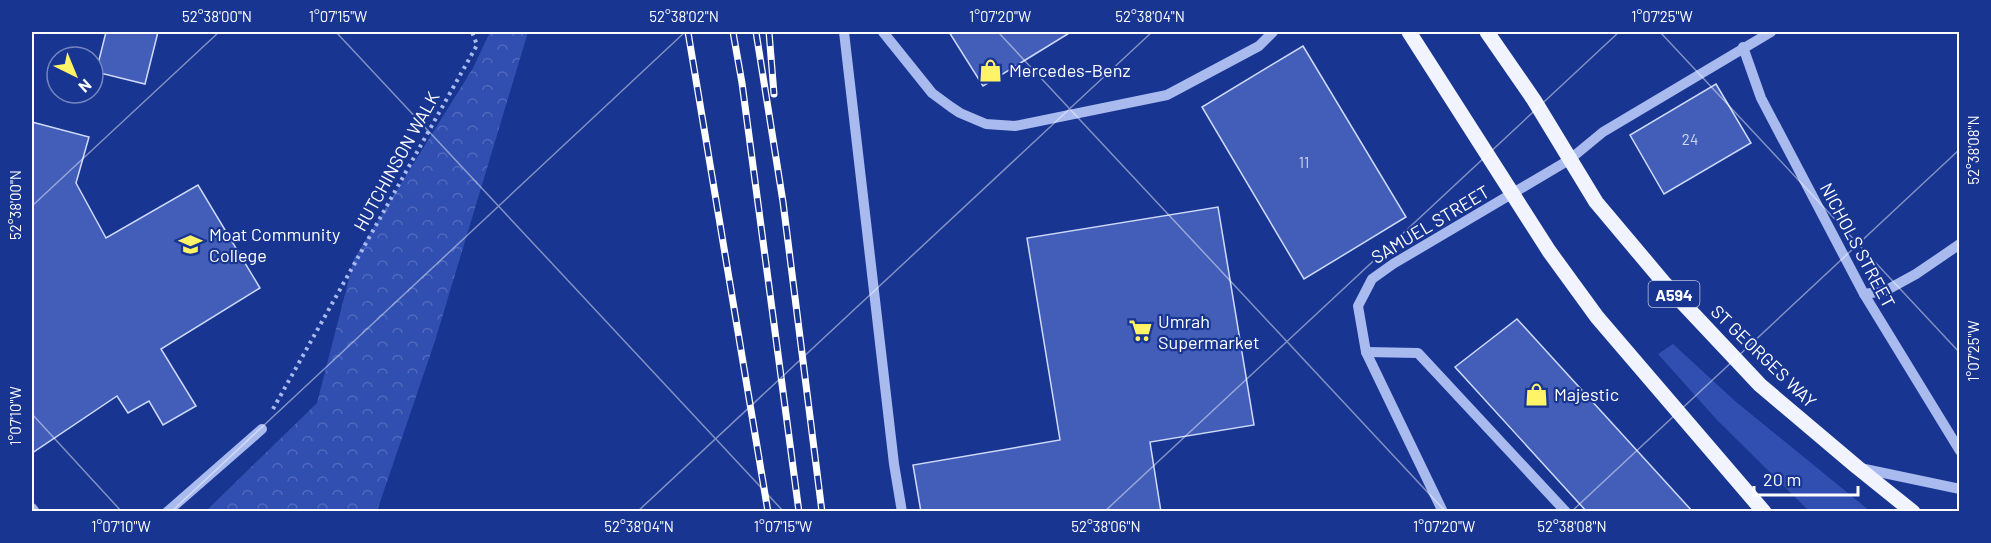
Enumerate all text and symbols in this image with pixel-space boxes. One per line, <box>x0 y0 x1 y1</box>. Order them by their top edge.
text: 52°38'00"N <box>182 7 252 25</box>
text: 1°07'15"W <box>309 7 367 25</box>
text: 52°38'02"N <box>649 7 719 25</box>
text: 1°07'20"W <box>969 7 1031 25</box>
text: 52°38'04"N <box>1115 7 1185 25</box>
text: 1°07'25"W <box>1631 7 1693 25</box>
north arrow <box>45 45 105 105</box>
shop icon: Mercedes-Benz <box>978 57 1004 83</box>
place label: Mercedes-Benz <box>1009 59 1130 81</box>
text: N <box>75 76 96 97</box>
street label: HUTCHINSON WALK <box>349 87 443 235</box>
text: 52°38'08"N <box>1964 115 1982 185</box>
house number: 24 <box>1682 130 1698 148</box>
house number: 11 <box>1299 153 1309 171</box>
text: 52°38'00"N <box>6 170 24 240</box>
street label: NICHOLS STREET <box>1816 179 1900 311</box>
street label: SAMUEL STREET <box>1367 180 1493 268</box>
place label: Moat Community College <box>209 223 340 266</box>
school or university icon: Moat Community College <box>178 231 204 257</box>
road number: A594 <box>1648 281 1700 307</box>
street label: ST GEORGES WAY <box>1707 300 1821 412</box>
place label: Umrah Supermarket <box>1158 310 1259 353</box>
supermarket icon: Umrah Supermarket <box>1127 318 1153 344</box>
text: 1°07'25"W <box>1964 320 1982 382</box>
shop icon: Majestic <box>1523 381 1549 407</box>
place label: Majestic <box>1554 383 1619 405</box>
text: 1°07'10"W <box>6 386 24 446</box>
scale bar <box>1754 459 1858 497</box>
text: 20 m <box>1763 468 1801 490</box>
text: 1°07'10"W <box>91 517 151 535</box>
text: 52°38'04"N <box>604 517 674 535</box>
text: 1°07'15"W <box>754 517 812 535</box>
text: 52°38'06"N <box>1071 517 1141 535</box>
text: 1°07'20"W <box>1413 517 1475 535</box>
text: 52°38'08"N <box>1537 517 1607 535</box>

